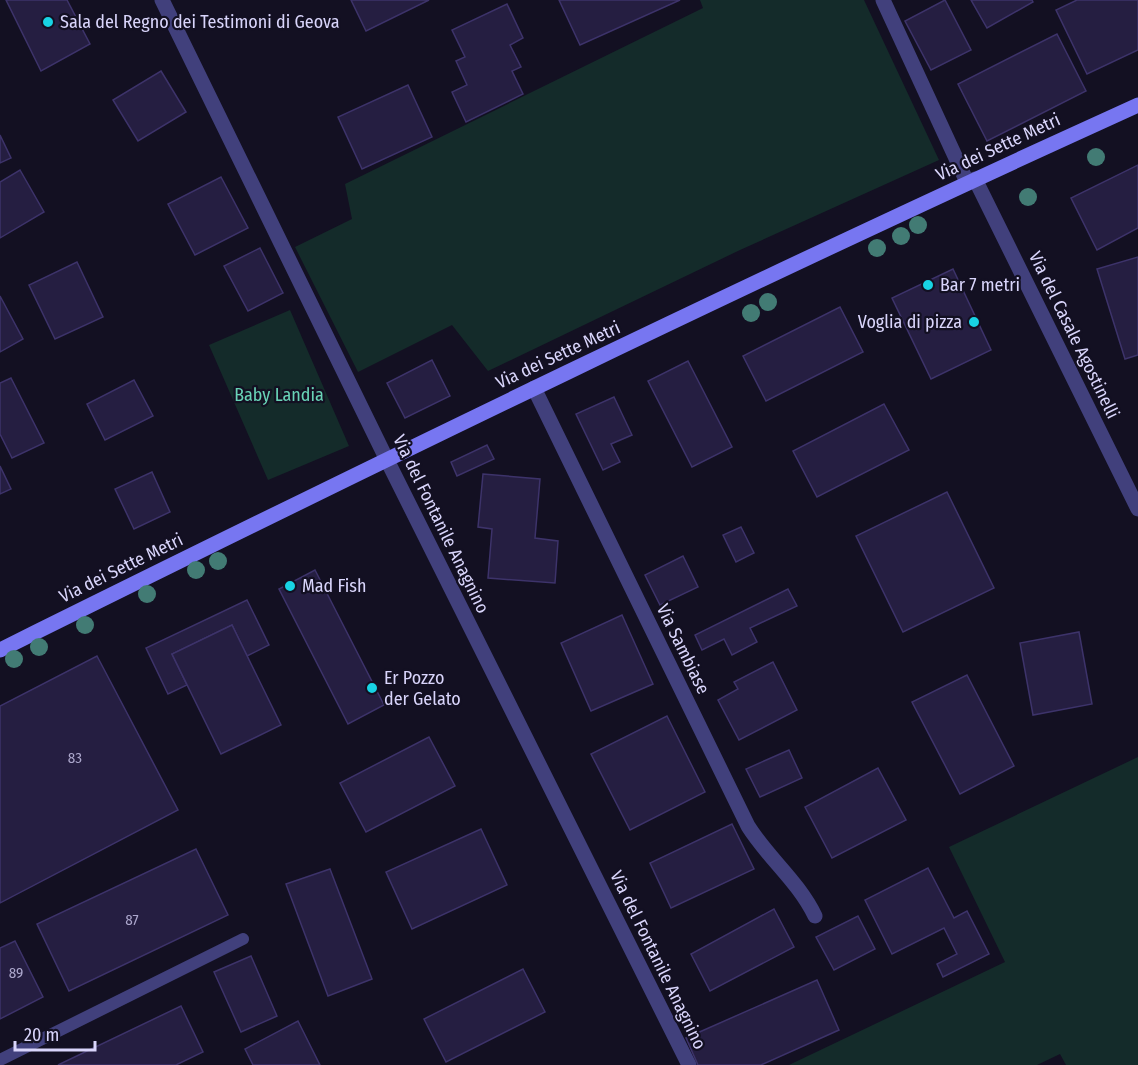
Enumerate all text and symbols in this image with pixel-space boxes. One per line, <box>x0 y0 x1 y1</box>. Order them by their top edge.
place label: Sala del Regno dei Testimoni di Geova <box>60 11 340 33</box>
marker: Sala del Regno dei Testimoni di Geova <box>41 15 55 29</box>
street label: Via dei Sette Metri <box>932 109 1064 185</box>
street label: Via del Casale Agostinelli <box>1024 248 1124 422</box>
place label: Bar 7 metri <box>940 274 1020 296</box>
marker: Bar 7 metri <box>921 278 935 292</box>
place label: Voglia di pizza <box>858 311 962 333</box>
marker: Voglia di pizza <box>967 315 981 329</box>
street label: Via dei Sette Metri <box>492 317 624 393</box>
park label: Baby Landia <box>234 384 324 406</box>
street label: Via del Fontanile Anagnino <box>388 431 494 617</box>
street label: Via dei Sette Metri <box>56 529 186 607</box>
place label: Mad Fish <box>302 575 367 597</box>
marker: Mad Fish <box>283 579 297 593</box>
street label: Via Sambiase <box>652 600 714 698</box>
place label: Er Pozzo der Gelato <box>384 667 461 710</box>
marker: Er Pozzo der Gelato <box>365 681 379 695</box>
house number: 83 <box>68 749 82 767</box>
street label: Via del Fontanile Anagnino <box>605 867 711 1053</box>
house number: 87 <box>125 911 139 929</box>
house number: 89 <box>9 964 23 982</box>
scale bar <box>15 1014 94 1052</box>
text: 20 m <box>24 1024 59 1046</box>

